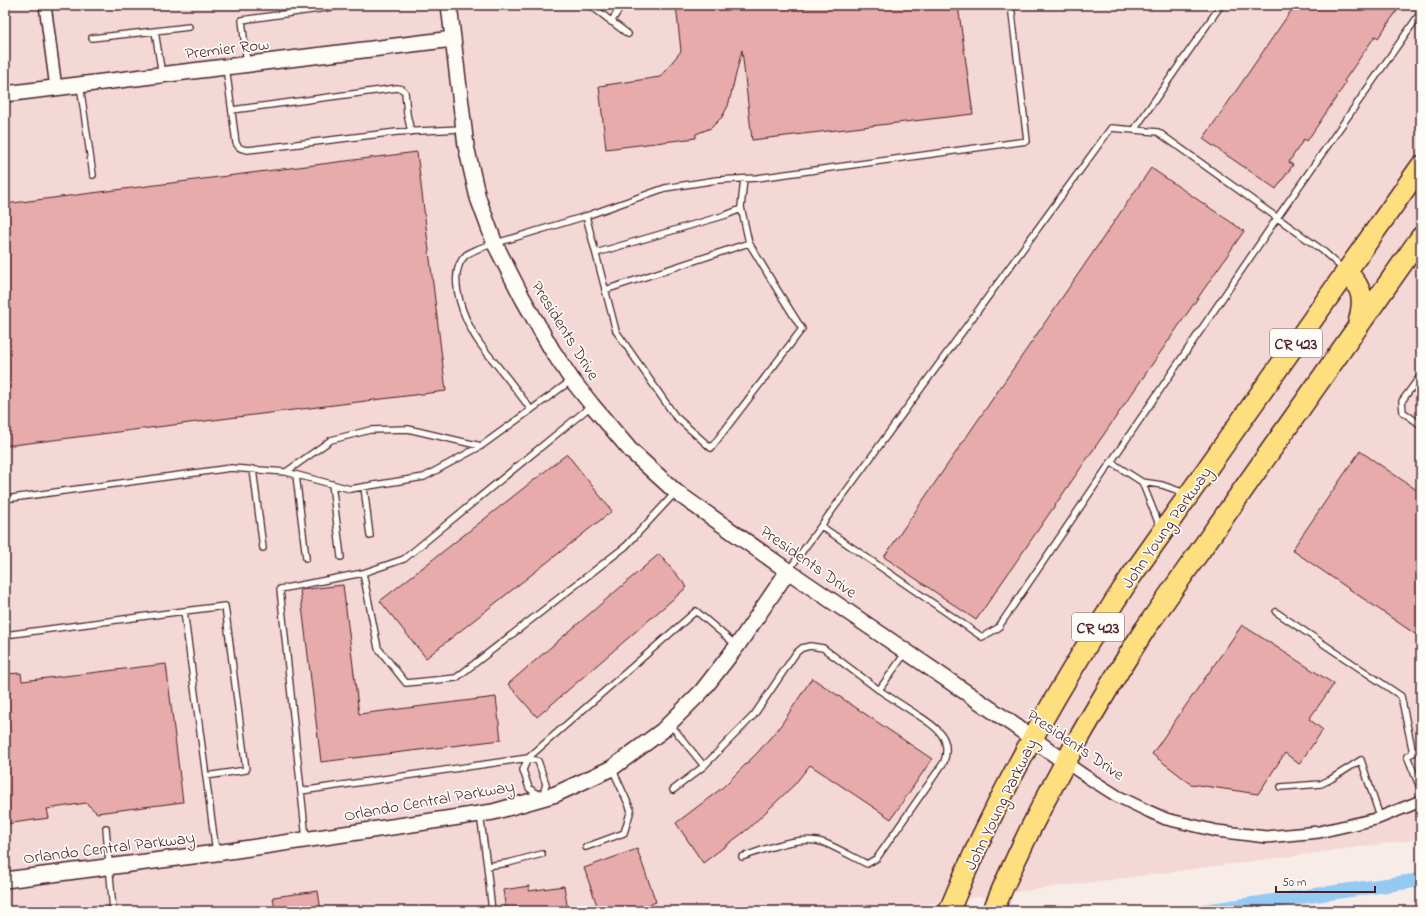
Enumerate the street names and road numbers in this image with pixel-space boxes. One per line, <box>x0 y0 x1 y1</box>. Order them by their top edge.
street label: Premier Row <box>184 32 271 67</box>
street label: Presidents Drive <box>524 276 605 386</box>
road number: CR 423 <box>1270 329 1322 357</box>
street label: John Young Parkway <box>1116 462 1220 595</box>
street label: Presidents Drive <box>755 520 862 605</box>
road number: CR 423 <box>1072 613 1124 641</box>
street label: Presidents Drive <box>1021 703 1129 787</box>
street label: John Young Parkway <box>959 734 1046 876</box>
street label: Orlando Central Parkway <box>342 774 517 830</box>
street label: Orlando Central Parkway <box>22 826 196 872</box>

